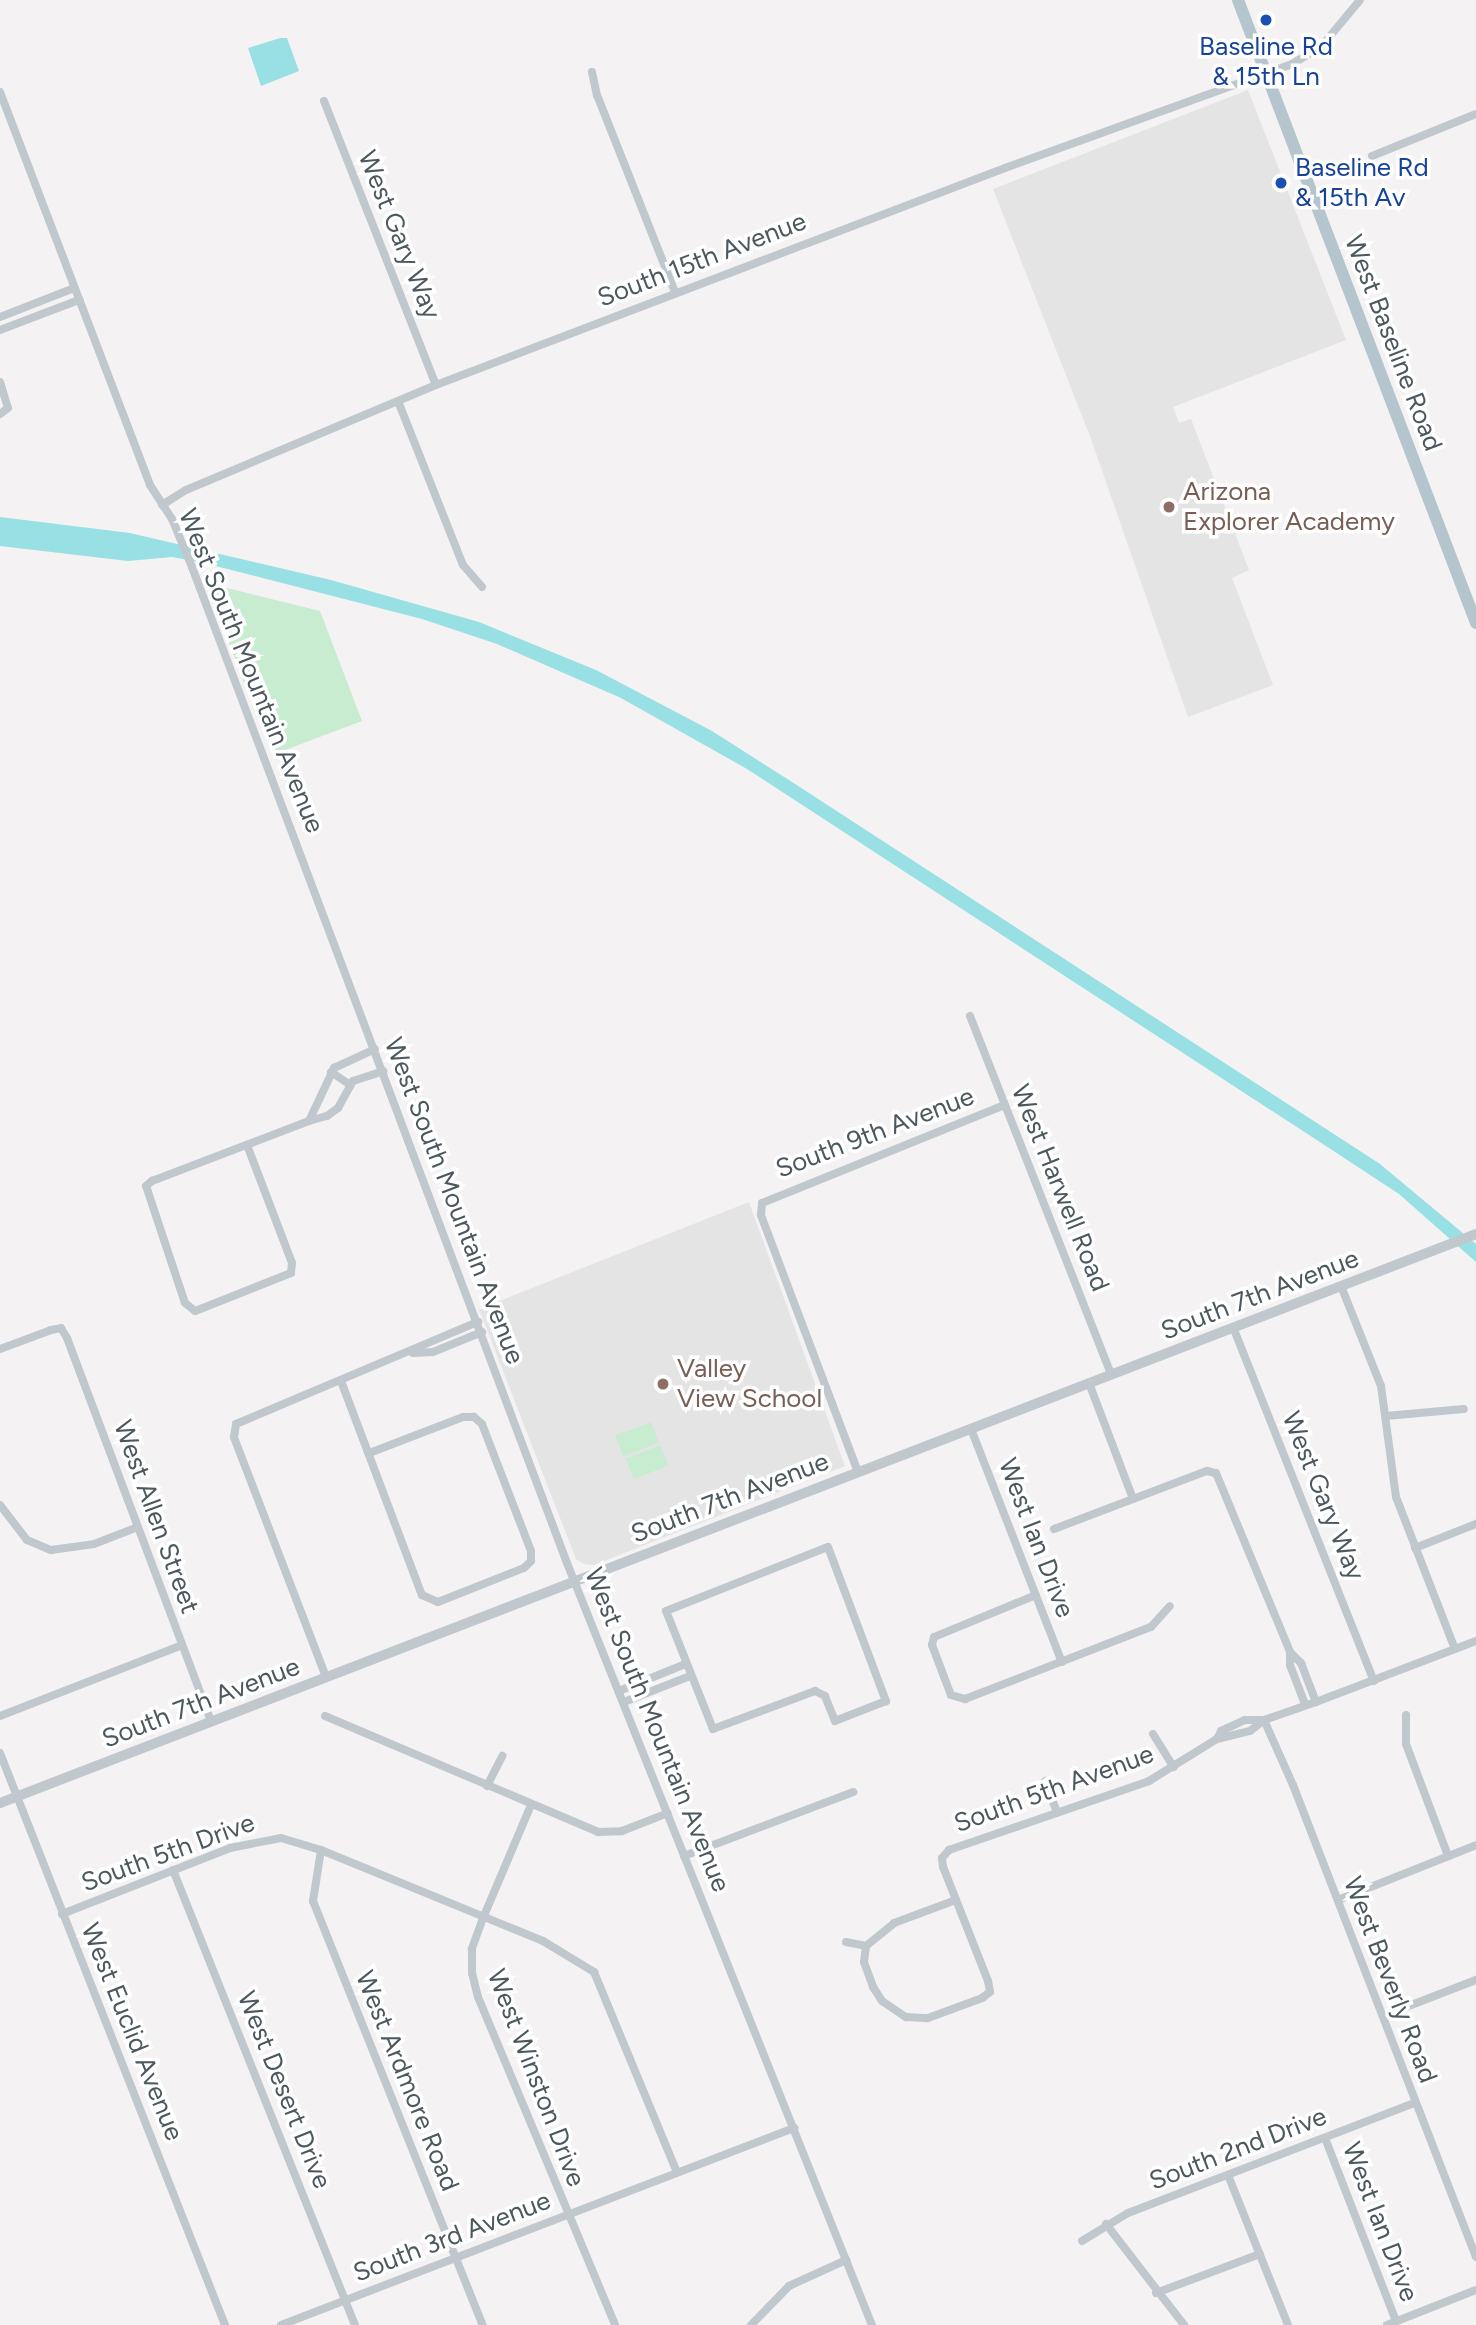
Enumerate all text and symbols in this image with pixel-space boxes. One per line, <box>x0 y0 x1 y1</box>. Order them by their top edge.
marker: Baseline Rd & 15th Ln <box>1258 12 1274 28</box>
place label: Baseline Rd & 15th Ln <box>1199 31 1333 92</box>
street label: West Gary Way <box>351 146 447 324</box>
place label: Baseline Rd & 15th Av <box>1295 152 1429 214</box>
marker: Baseline Rd & 15th Av <box>1273 175 1289 191</box>
street label: South 15th Avenue <box>593 206 811 314</box>
street label: West Baseline Road <box>1337 231 1449 455</box>
place label: Arizona Explorer Academy <box>1183 476 1395 538</box>
marker: Arizona Explorer Academy <box>1161 499 1177 515</box>
street label: West South Mountain Avenue <box>172 504 330 838</box>
street label: West South Mountain Avenue <box>377 1034 531 1368</box>
street label: West Harwell Road <box>1004 1080 1116 1296</box>
street label: South 9th Avenue <box>772 1081 978 1185</box>
street label: South 7th Avenue <box>1157 1243 1363 1347</box>
place label: Valley View School <box>677 1353 822 1414</box>
marker: Valley View School <box>655 1376 671 1392</box>
street label: West Gary Way <box>1275 1407 1371 1585</box>
street label: West Allen Street <box>107 1416 205 1618</box>
street label: South 7th Avenue <box>627 1446 833 1550</box>
street label: West Ian Drive <box>991 1454 1081 1622</box>
street label: West South Mountain Avenue <box>578 1563 736 1897</box>
street label: South 7th Avenue <box>98 1651 304 1755</box>
street label: South 5th Avenue <box>950 1738 1158 1840</box>
street label: South 5th Drive <box>77 1807 259 1899</box>
street label: West Beverly Road <box>1336 1873 1444 2087</box>
street label: West Euclid Avenue <box>74 1919 190 2145</box>
street label: West Winston Drive <box>480 1965 592 2191</box>
street label: West Ardmore Road <box>349 1966 465 2196</box>
street label: West Desert Drive <box>230 1987 338 2193</box>
street label: South 2nd Drive <box>1145 2101 1331 2197</box>
street label: West Ian Drive <box>1335 2138 1425 2306</box>
street label: South 3rd Avenue <box>349 2185 555 2289</box>

